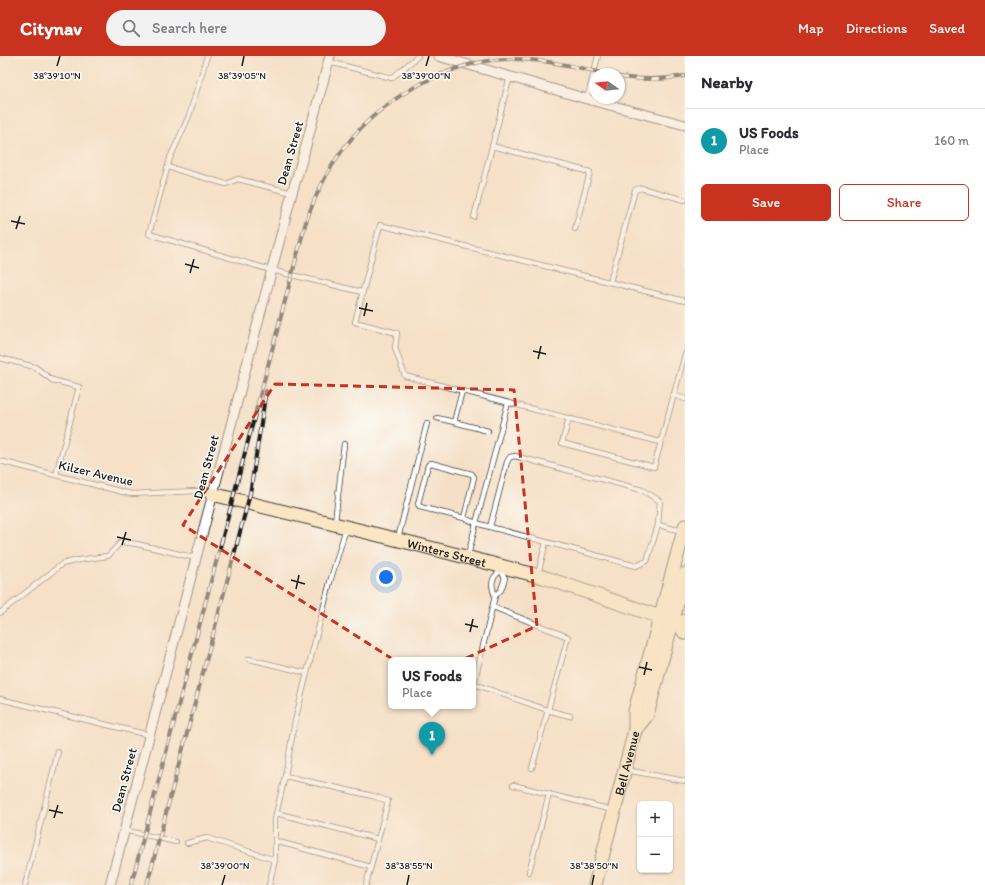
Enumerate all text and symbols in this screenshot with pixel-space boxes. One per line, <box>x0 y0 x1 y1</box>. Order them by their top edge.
search box <box>106 10 386 46</box>
text: Citynav <box>20 17 82 40</box>
icon: search <box>120 17 142 39</box>
text: Search here <box>152 19 227 37</box>
text: Map <box>798 20 824 37</box>
text: Directions <box>846 20 907 37</box>
text: Saved <box>929 20 965 37</box>
north arrow <box>589 68 625 104</box>
text: 38°39'10"N <box>33 69 81 82</box>
text: 38°39'05"N <box>218 69 266 82</box>
text: 38°39'00"N <box>401 69 451 82</box>
text: Nearby <box>701 72 753 92</box>
street label: Dean Street <box>274 119 306 187</box>
text: US Foods <box>739 124 799 142</box>
text: 1 <box>711 133 717 148</box>
text: 160 m <box>934 133 969 148</box>
text: Place <box>739 142 769 157</box>
button: Save <box>701 184 831 221</box>
button: Share <box>839 184 969 221</box>
street label: Dean Street <box>190 433 222 501</box>
street label: Kilzer Avenue <box>57 457 135 489</box>
street label: Winters Street <box>406 535 488 570</box>
your location <box>376 567 396 587</box>
popup <box>388 657 476 709</box>
text: US Foods <box>402 667 462 685</box>
text: Place <box>402 685 432 700</box>
pin: 1 <box>419 722 445 755</box>
street label: Bell Avenue <box>611 729 642 797</box>
street label: Dean Street <box>108 746 140 814</box>
map controls <box>637 801 673 873</box>
button: + <box>637 801 673 837</box>
button: − <box>637 837 673 873</box>
text: 38°39'00"N <box>200 859 250 872</box>
text: 38°38'55"N <box>385 859 433 872</box>
text: 38°38'50"N <box>570 859 618 872</box>

